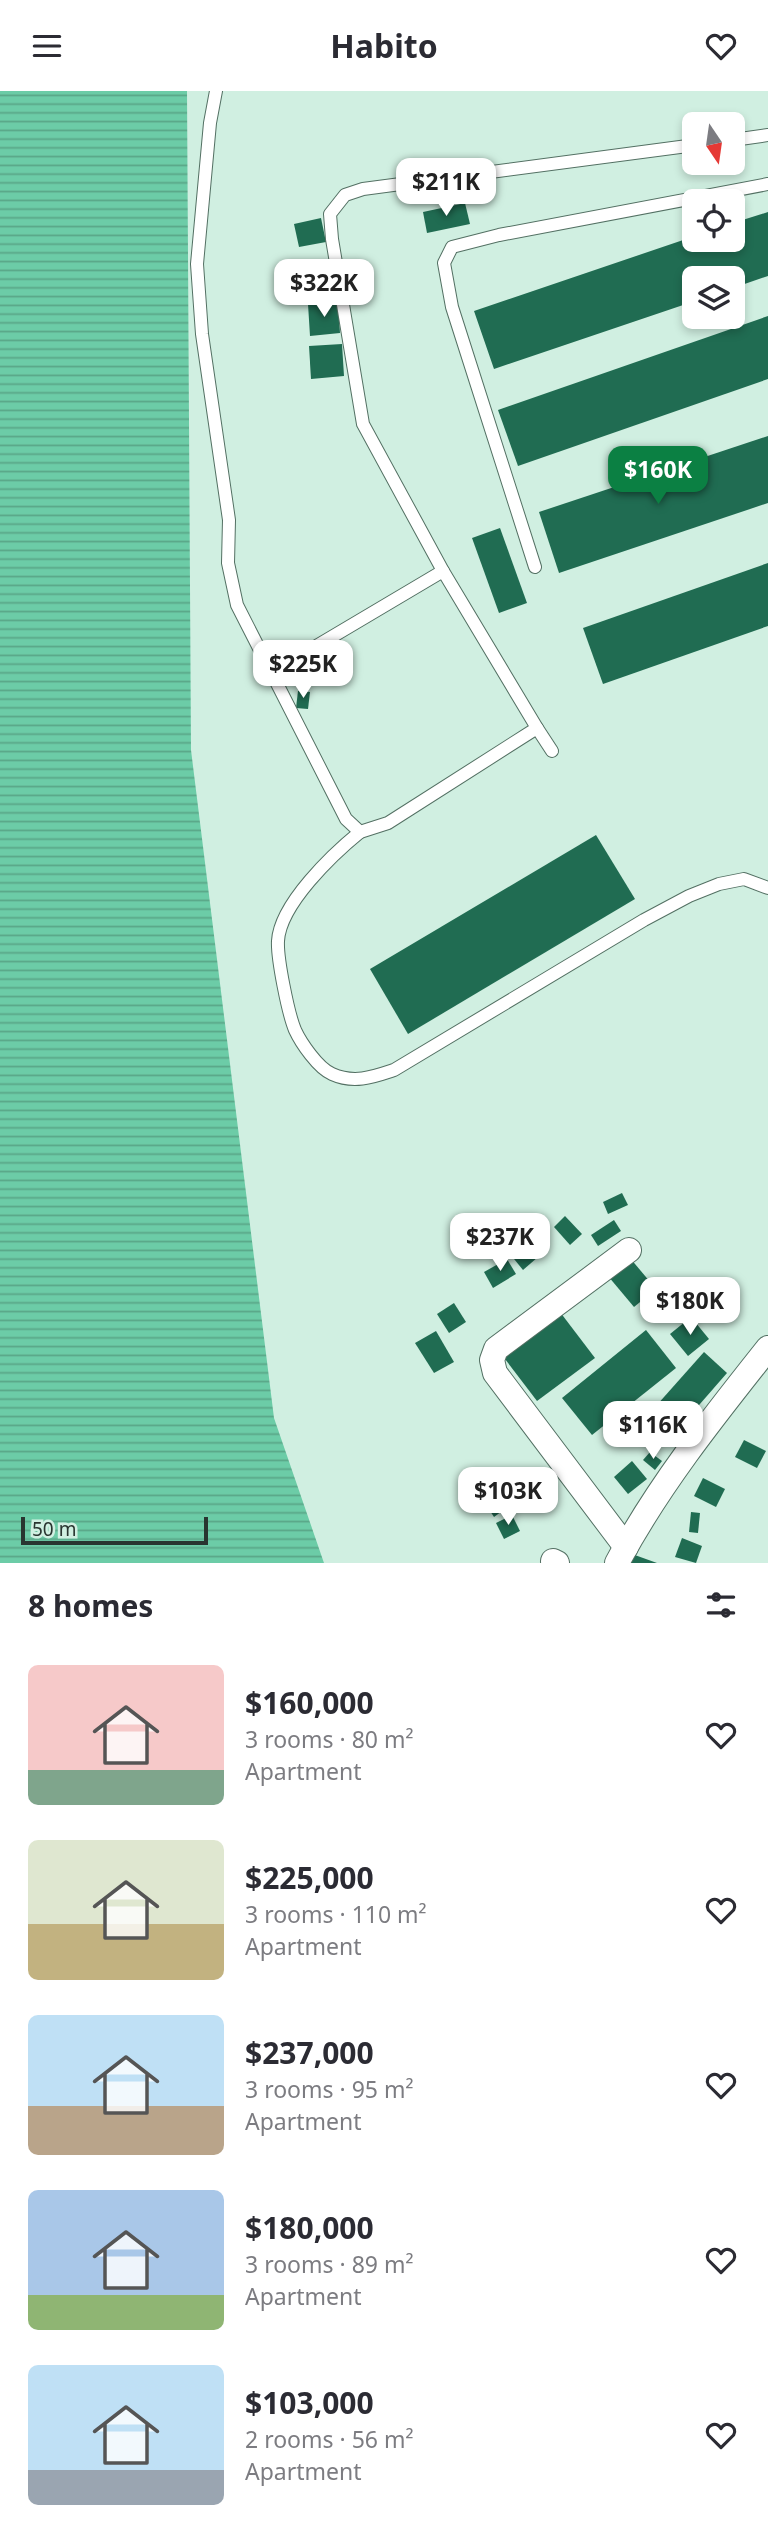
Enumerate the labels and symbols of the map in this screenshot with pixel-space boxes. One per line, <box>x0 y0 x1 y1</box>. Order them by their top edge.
north arrow <box>682 112 746 175</box>
pin: $211K <box>397 159 495 218</box>
pin: $322K <box>275 259 373 319</box>
pin: $160K <box>609 447 707 506</box>
pin: $225K <box>254 641 352 700</box>
pin: $237K <box>451 1213 549 1273</box>
pin: $180K <box>641 1277 739 1337</box>
pin: $116K <box>604 1401 702 1461</box>
pin: $103K <box>459 1467 557 1527</box>
scale bar <box>21 1514 208 1546</box>

